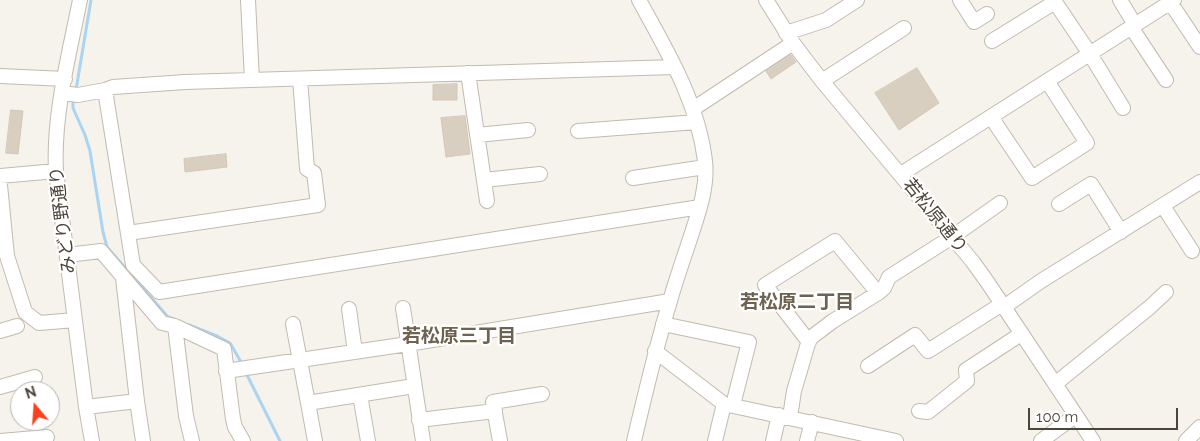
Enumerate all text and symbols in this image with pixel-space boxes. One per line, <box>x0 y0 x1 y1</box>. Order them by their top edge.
street label: みどり野通り <box>46 165 80 275</box>
street label: 若松原通り <box>898 174 972 258</box>
district label: 若松原二丁目 <box>740 291 854 313</box>
district label: 若松原三丁目 <box>402 325 516 347</box>
north arrow <box>10 381 60 431</box>
text: N <box>23 383 38 402</box>
scale bar <box>1030 398 1180 430</box>
text: 100 m <box>1036 408 1078 426</box>

